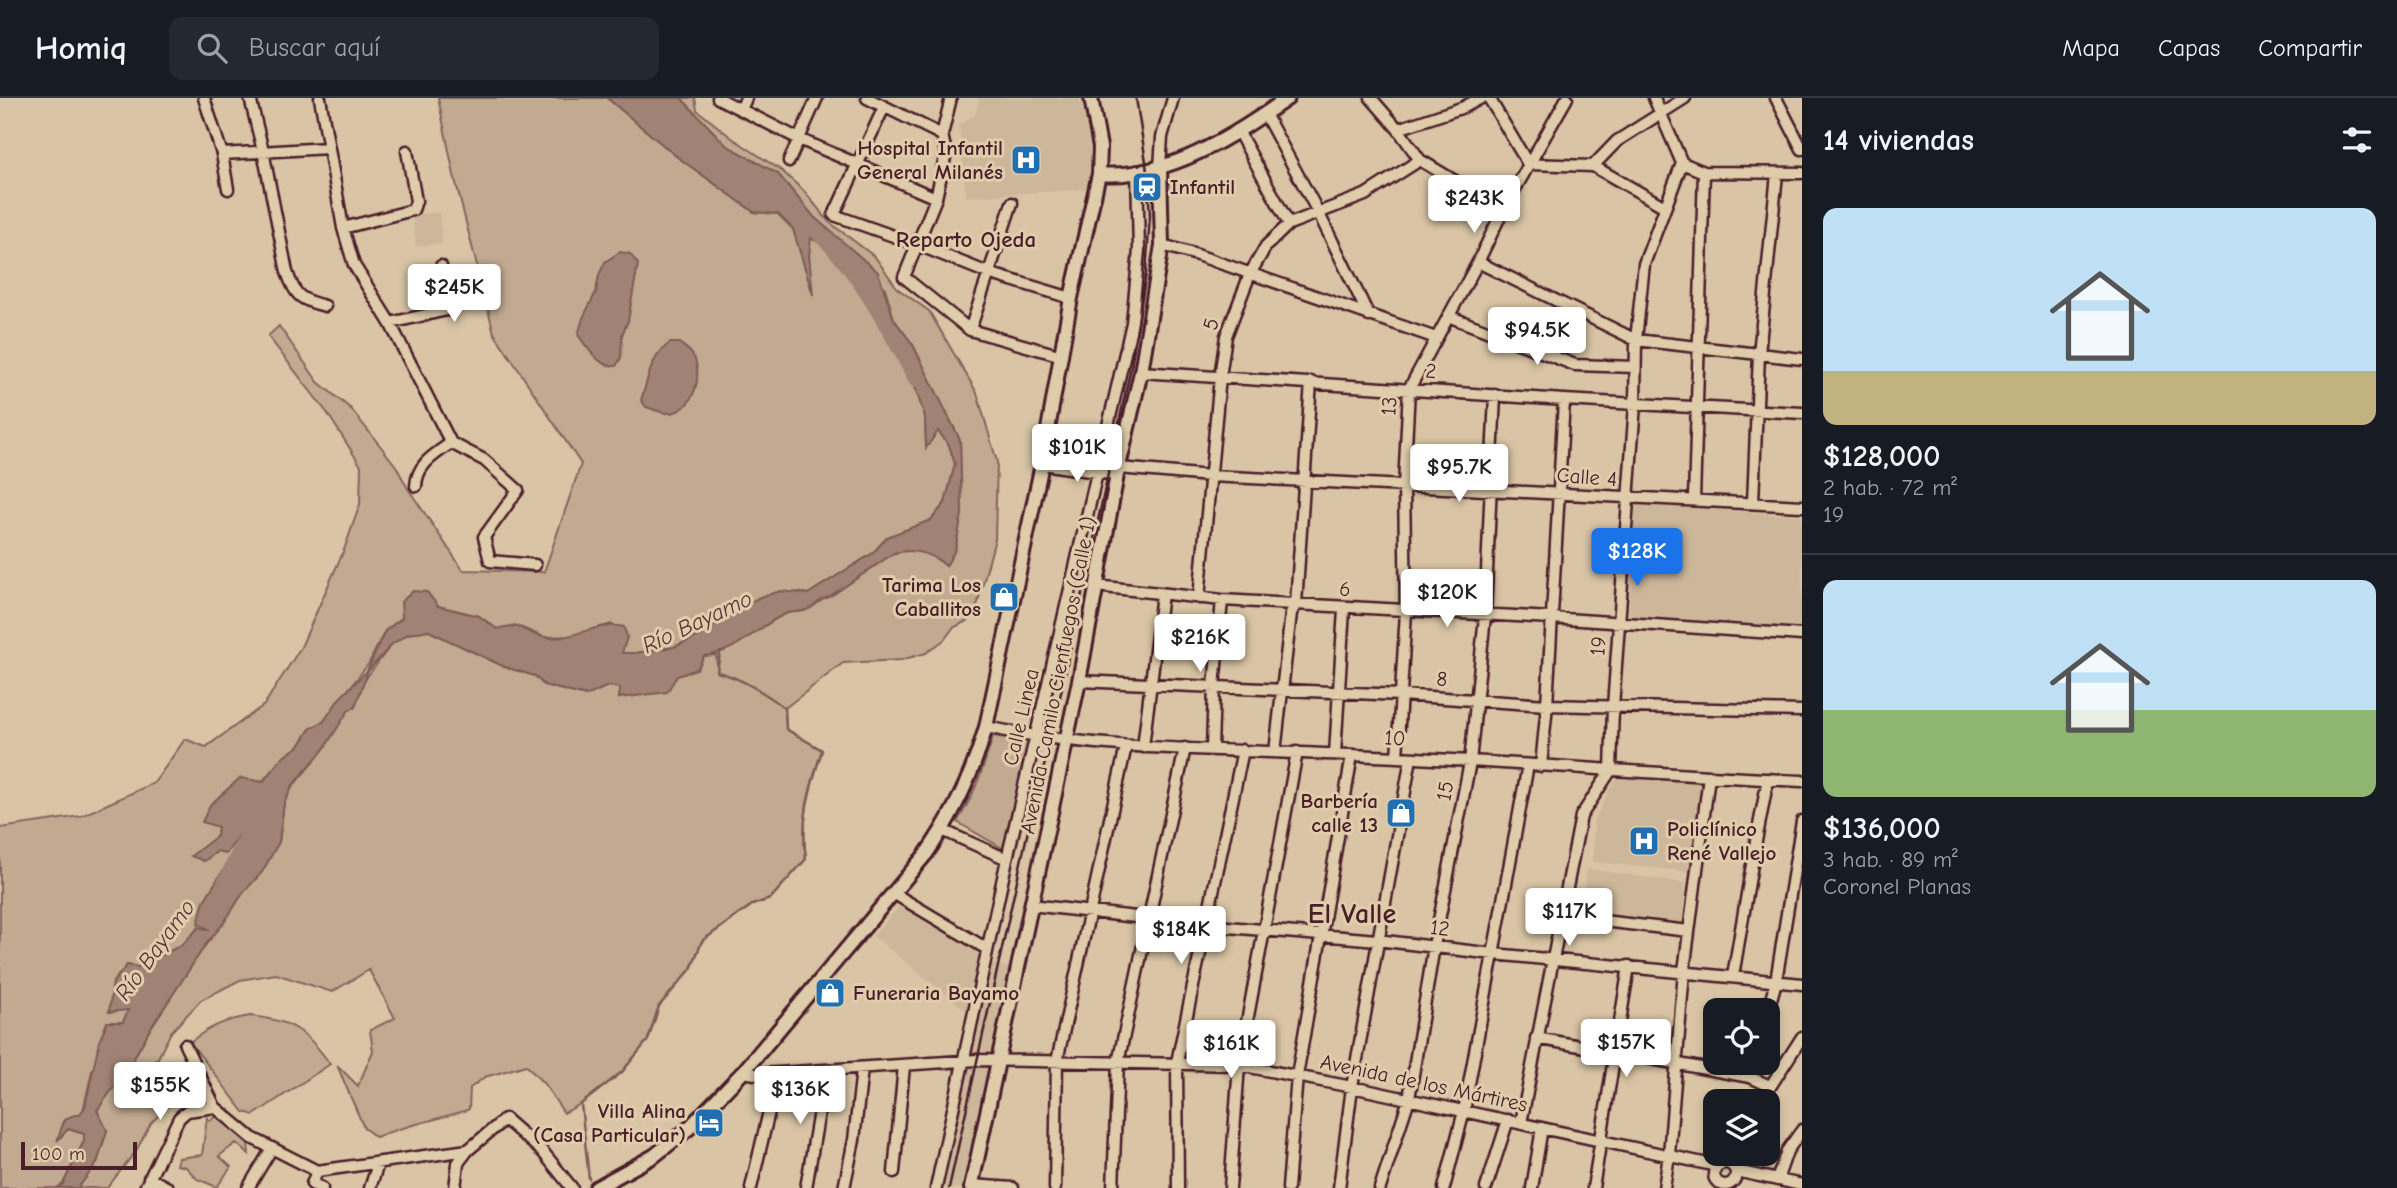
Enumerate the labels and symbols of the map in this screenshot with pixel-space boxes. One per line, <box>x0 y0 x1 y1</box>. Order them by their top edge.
place label: Hospital Infantil General Milanés <box>857 136 1003 184</box>
hospital icon: Hospital Infantil General Milanés <box>1009 143 1043 177</box>
station icon: Infantil <box>1130 170 1164 204</box>
place label: Infantil <box>1170 175 1235 199</box>
pin: $243K <box>1425 176 1523 235</box>
district label: Reparto Ojeda <box>896 226 1036 253</box>
pin: $245K <box>405 264 503 324</box>
pin: $94.5K <box>1480 308 1594 367</box>
street label: 5 <box>1198 315 1224 333</box>
street label: 2 <box>1425 359 1437 383</box>
street label: 13 <box>1376 396 1402 416</box>
pin: $101K <box>1028 424 1126 484</box>
pin: $95.7K <box>1402 444 1516 504</box>
street label: Calle 4 <box>1556 463 1618 491</box>
street label: Avenida Camilo Cienfuegos (Calle 1) <box>1015 514 1101 836</box>
pin: $128K <box>1588 528 1686 588</box>
pin: $120K <box>1398 570 1496 629</box>
place label: Tarima Los Caballitos <box>882 573 981 621</box>
street label: 6 <box>1338 577 1352 601</box>
shop icon: Tarima Los Caballitos <box>987 580 1021 614</box>
water label: Río Bayamo <box>638 585 756 659</box>
pin: $216K <box>1151 614 1249 674</box>
street label: 19 <box>1585 635 1611 657</box>
street label: Calle Linea <box>998 666 1044 768</box>
street label: 8 <box>1436 667 1448 691</box>
street label: 10 <box>1384 725 1406 751</box>
street label: 15 <box>1431 779 1459 803</box>
place label: Barbería calle 13 <box>1300 789 1378 837</box>
shop icon: Barbería calle 13 <box>1384 796 1418 830</box>
place label: Policlínico René Vallejo <box>1667 817 1777 865</box>
hospital icon: Policlínico René Vallejo <box>1627 824 1661 858</box>
pin: $117K <box>1520 888 1618 948</box>
water label: Río Bayamo <box>109 894 201 1006</box>
district label: El Valle <box>1308 898 1396 930</box>
pin: $184K <box>1132 906 1230 966</box>
street label: 12 <box>1429 915 1451 941</box>
shop icon: Funeraria Bayamo <box>813 976 847 1010</box>
place label: Funeraria Bayamo <box>853 981 1019 1005</box>
pin: $161K <box>1182 1020 1280 1080</box>
pin: $157K <box>1577 1020 1675 1079</box>
street label: Avenida de los Mártires <box>1318 1049 1530 1117</box>
pin: $155K <box>111 1062 209 1122</box>
pin: $136K <box>751 1066 849 1126</box>
place label: Villa Alina (Casa Particular) <box>533 1099 686 1147</box>
hotel icon: Villa Alina (Casa Particular) <box>692 1106 726 1140</box>
scale bar <box>21 1139 136 1171</box>

